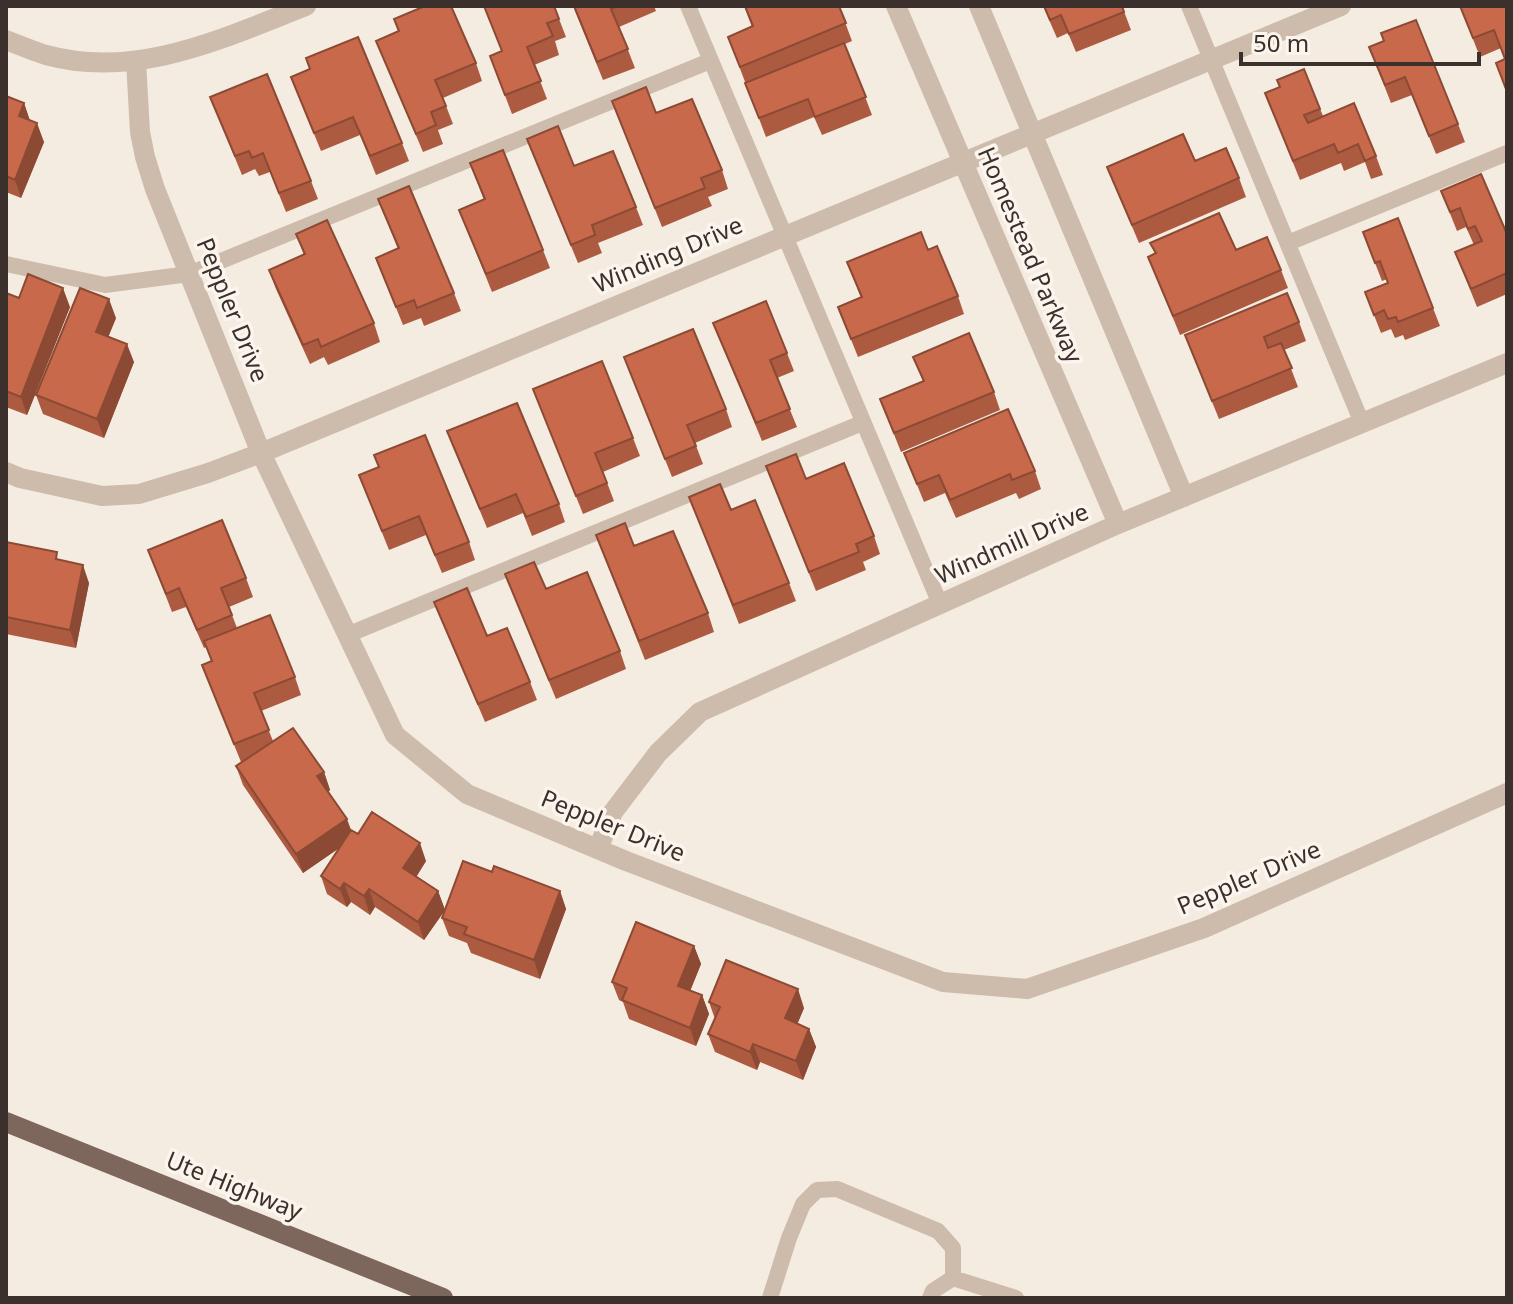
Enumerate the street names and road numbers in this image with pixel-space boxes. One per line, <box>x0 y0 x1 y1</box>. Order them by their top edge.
street label: Homestead Parkway <box>971 141 1092 368</box>
street label: Winding Drive <box>588 207 747 300</box>
street label: Peppler Drive <box>189 232 277 386</box>
street label: Windmill Drive <box>929 494 1093 591</box>
street label: Peppler Drive <box>537 781 691 869</box>
street label: Peppler Drive <box>1172 832 1325 922</box>
street label: Ute Highway <box>162 1142 308 1227</box>

